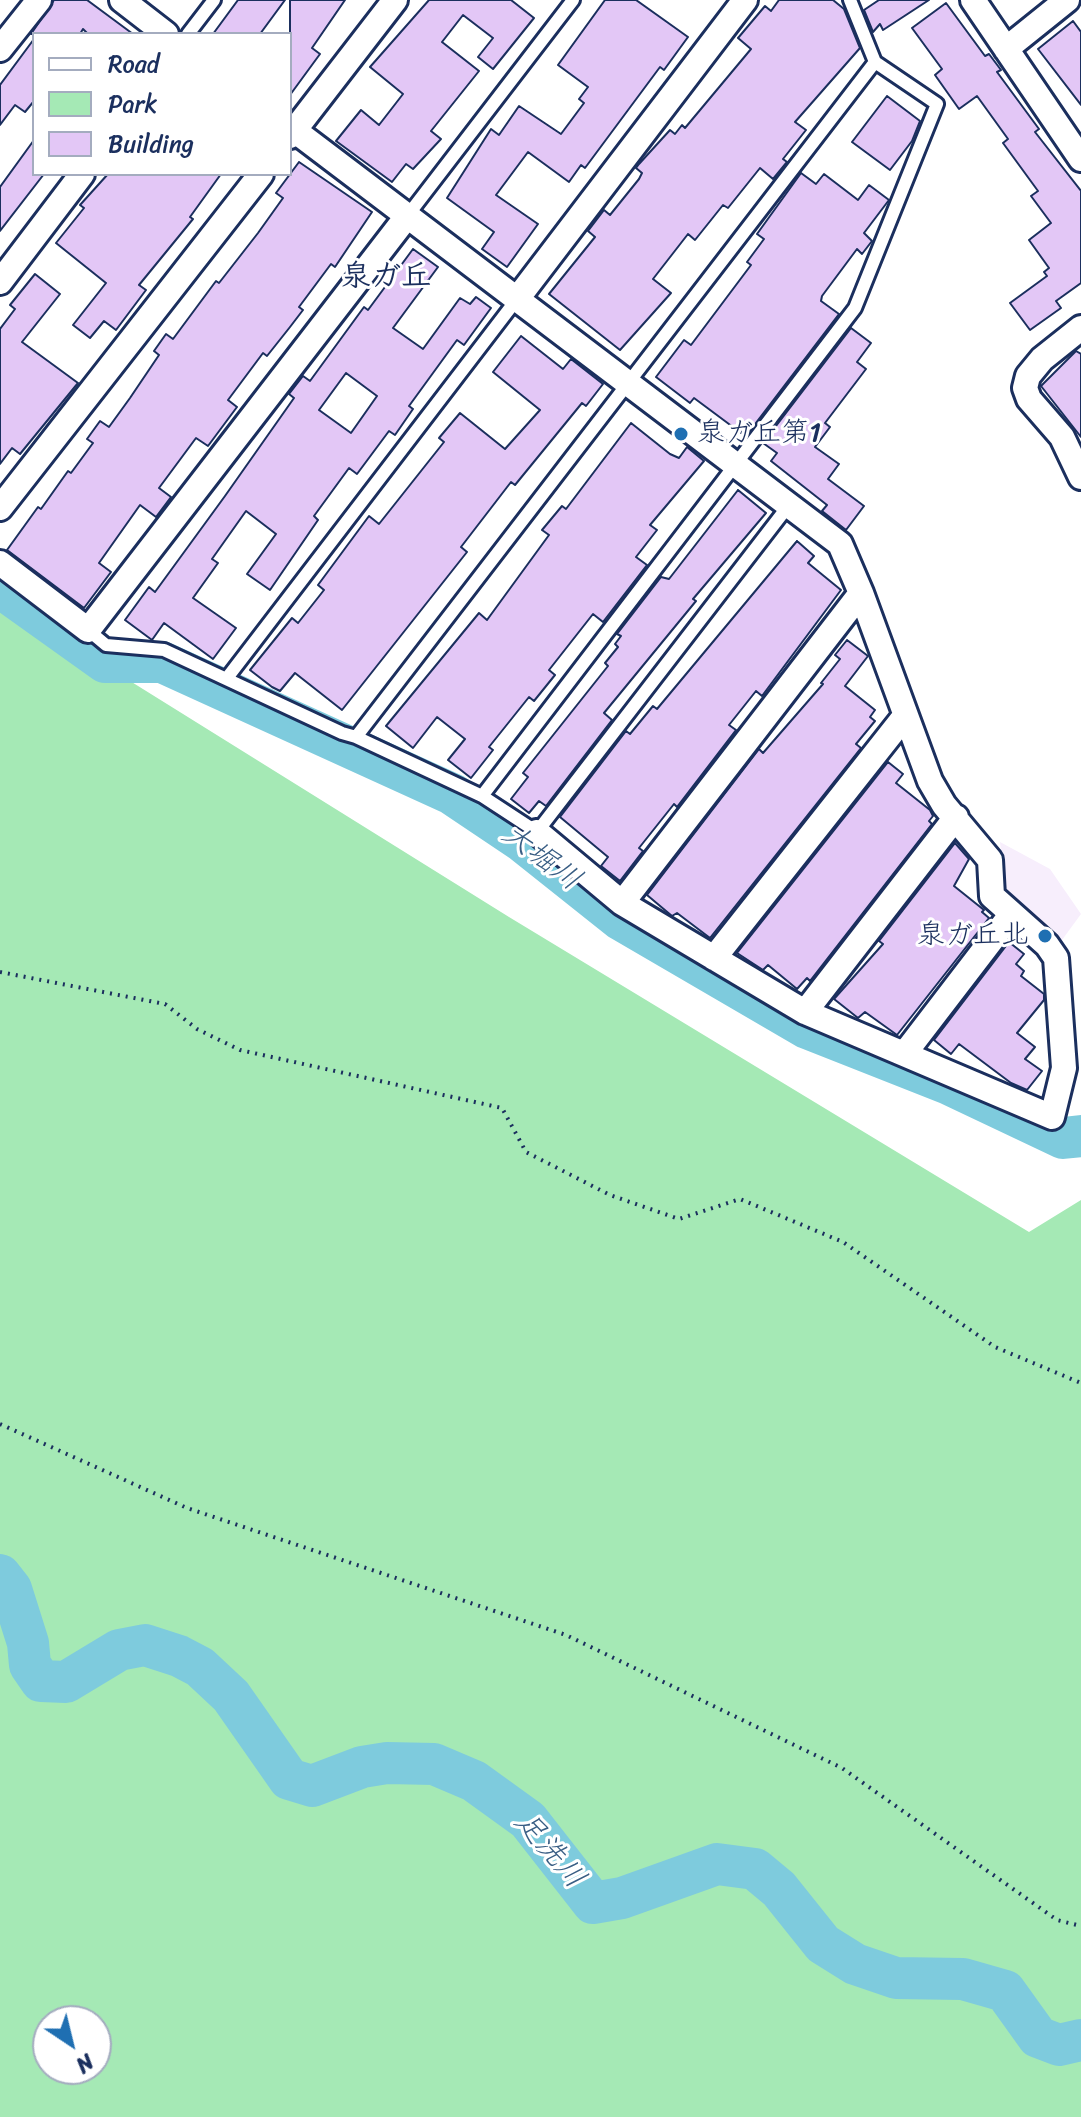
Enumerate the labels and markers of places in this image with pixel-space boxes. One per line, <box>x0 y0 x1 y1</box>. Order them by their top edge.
place label: 泉ガ丘第1 <box>697 417 821 451</box>
marker: 泉ガ丘第1 <box>672 425 690 443</box>
place label: 泉ガ丘北 <box>917 919 1029 953</box>
marker: 泉ガ丘北 <box>1036 927 1054 945</box>

